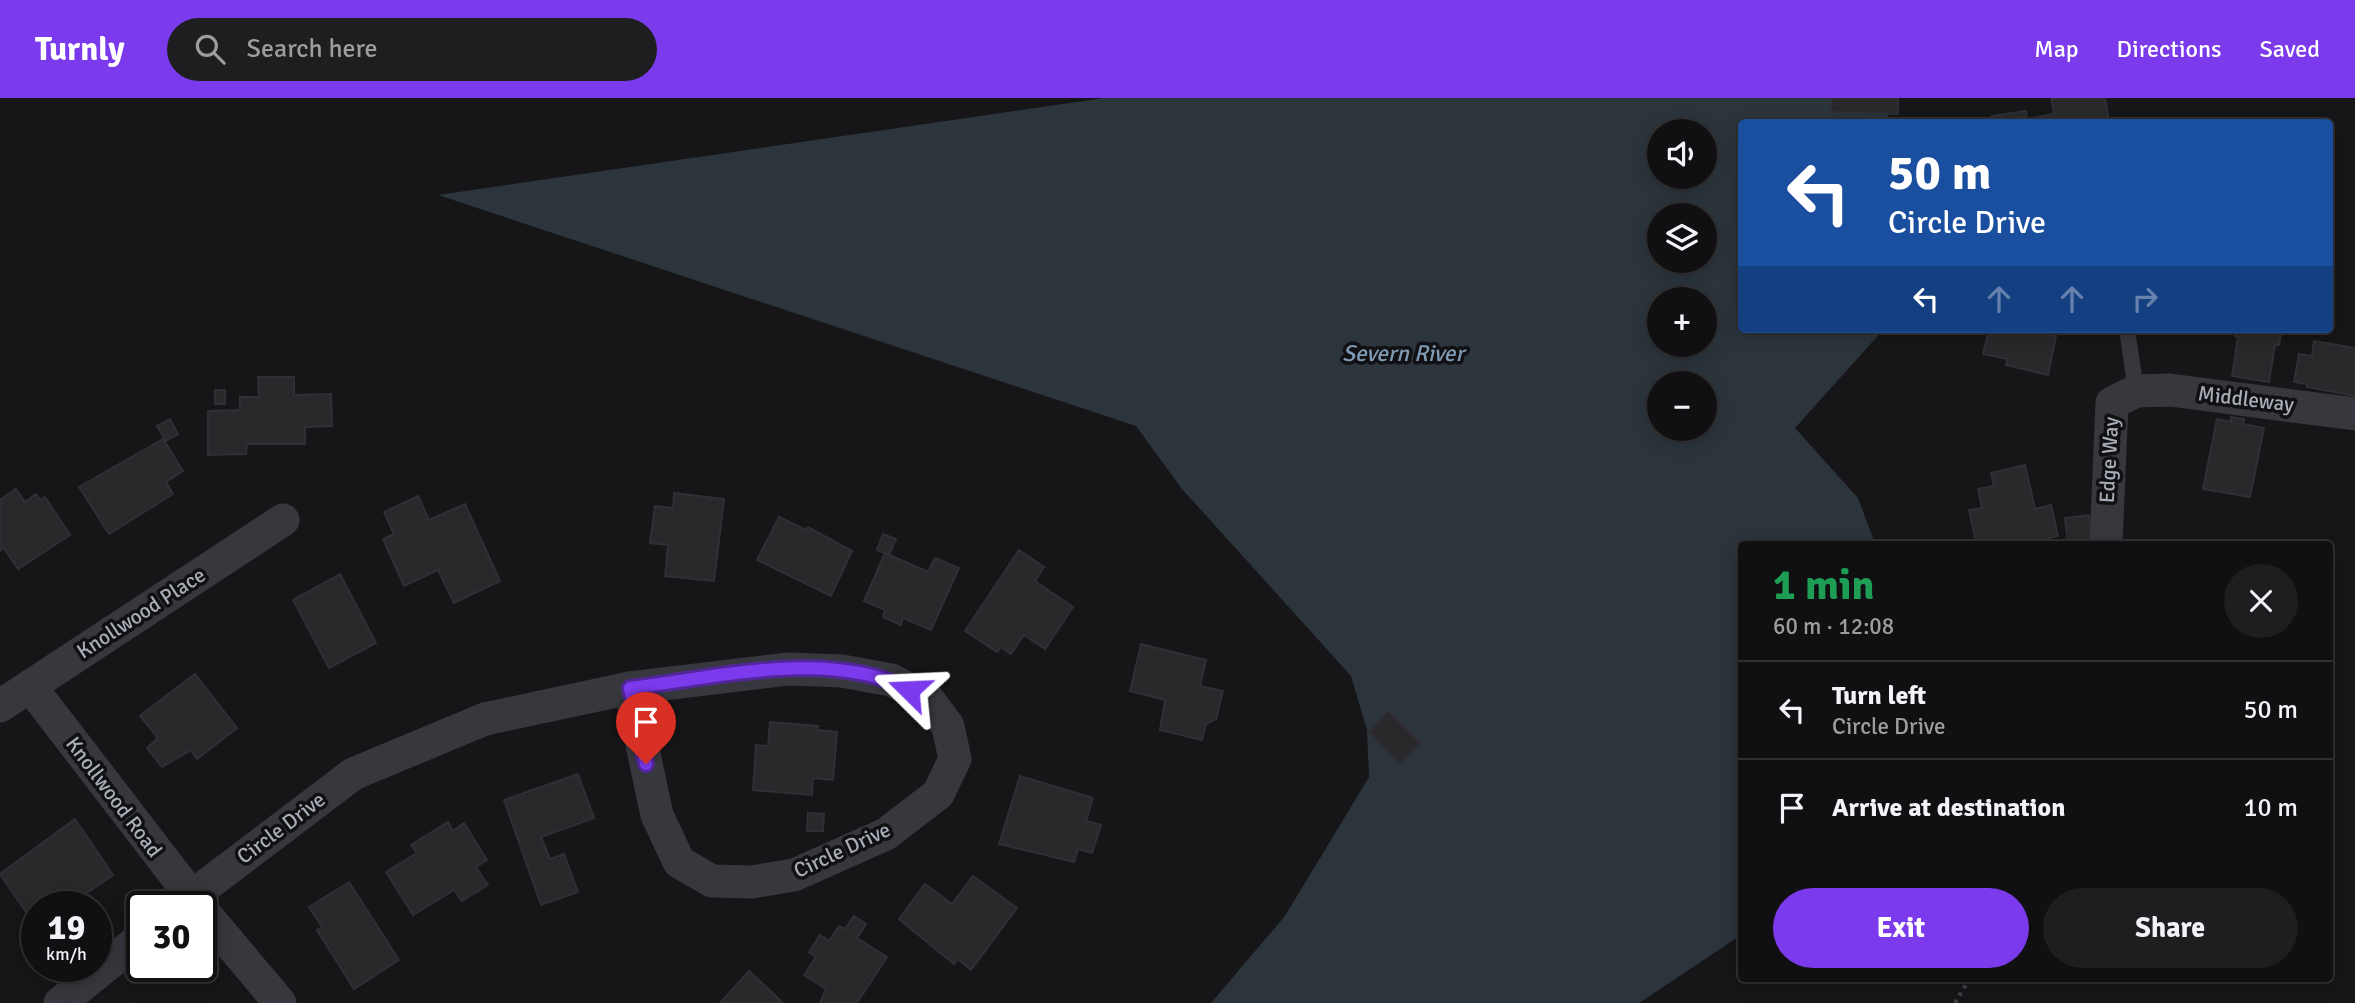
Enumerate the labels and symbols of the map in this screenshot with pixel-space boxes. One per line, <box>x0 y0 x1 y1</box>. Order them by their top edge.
water label: Severn River <box>1342 339 1467 368</box>
street label: Middleway <box>2197 380 2296 418</box>
street label: Edge Way <box>2094 416 2124 504</box>
street label: Knollwood Place <box>72 562 210 664</box>
position arrow <box>872 653 946 727</box>
pin <box>616 692 676 764</box>
street label: Knollwood Road <box>60 732 168 862</box>
street label: Circle Drive <box>232 786 330 870</box>
street label: Circle Drive <box>790 816 894 884</box>
speed limit sign: 30 <box>126 891 217 982</box>

